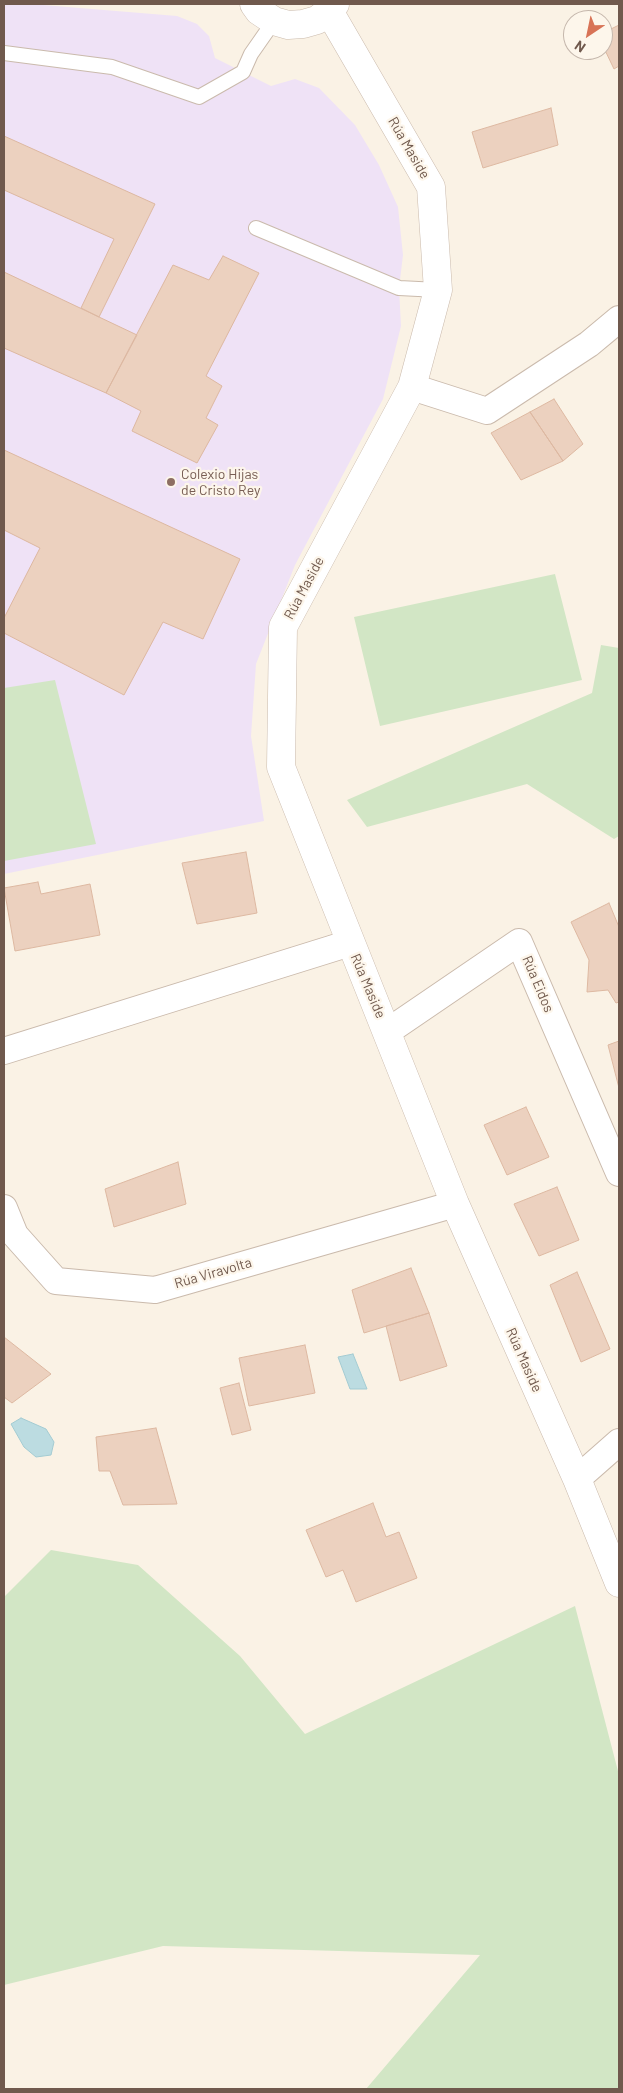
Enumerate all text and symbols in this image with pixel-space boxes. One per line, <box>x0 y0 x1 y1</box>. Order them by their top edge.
north arrow <box>563 10 613 60</box>
text: N <box>571 37 589 57</box>
street label: Rúa Maside <box>385 114 433 182</box>
place label: Colexio Hijas de Cristo Rey <box>181 466 260 498</box>
marker: Colexio Hijas de Cristo Rey <box>165 476 177 488</box>
street label: Rúa Maside <box>280 554 328 622</box>
street label: Rúa Maside <box>347 951 389 1021</box>
street label: Rúa Eidos <box>519 953 557 1015</box>
street label: Rúa Viravolta <box>172 1254 254 1292</box>
street label: Rúa Maside <box>502 1325 546 1395</box>

